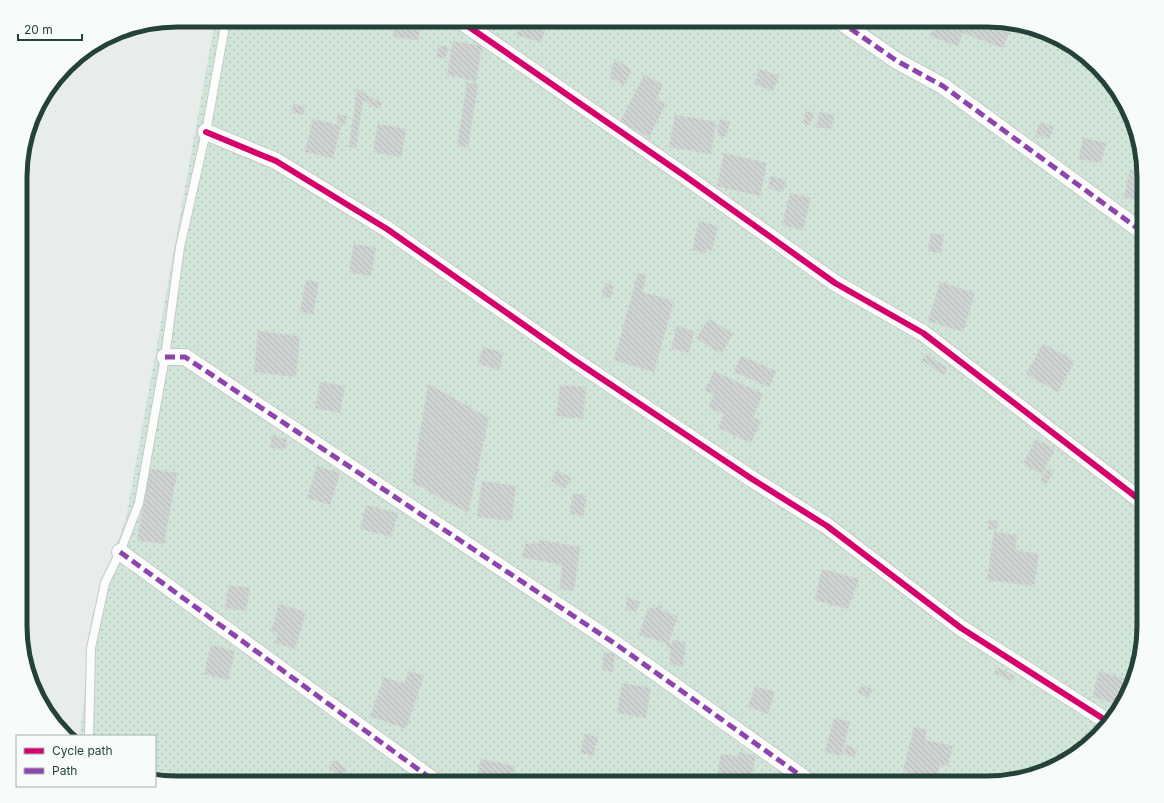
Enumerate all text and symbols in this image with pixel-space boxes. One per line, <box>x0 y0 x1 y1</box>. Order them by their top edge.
scale bar <box>18 16 82 42</box>
text: 20 m <box>24 22 53 37</box>
legend <box>16 735 156 787</box>
text: Cycle path <box>52 743 113 758</box>
text: Path <box>52 763 77 778</box>

